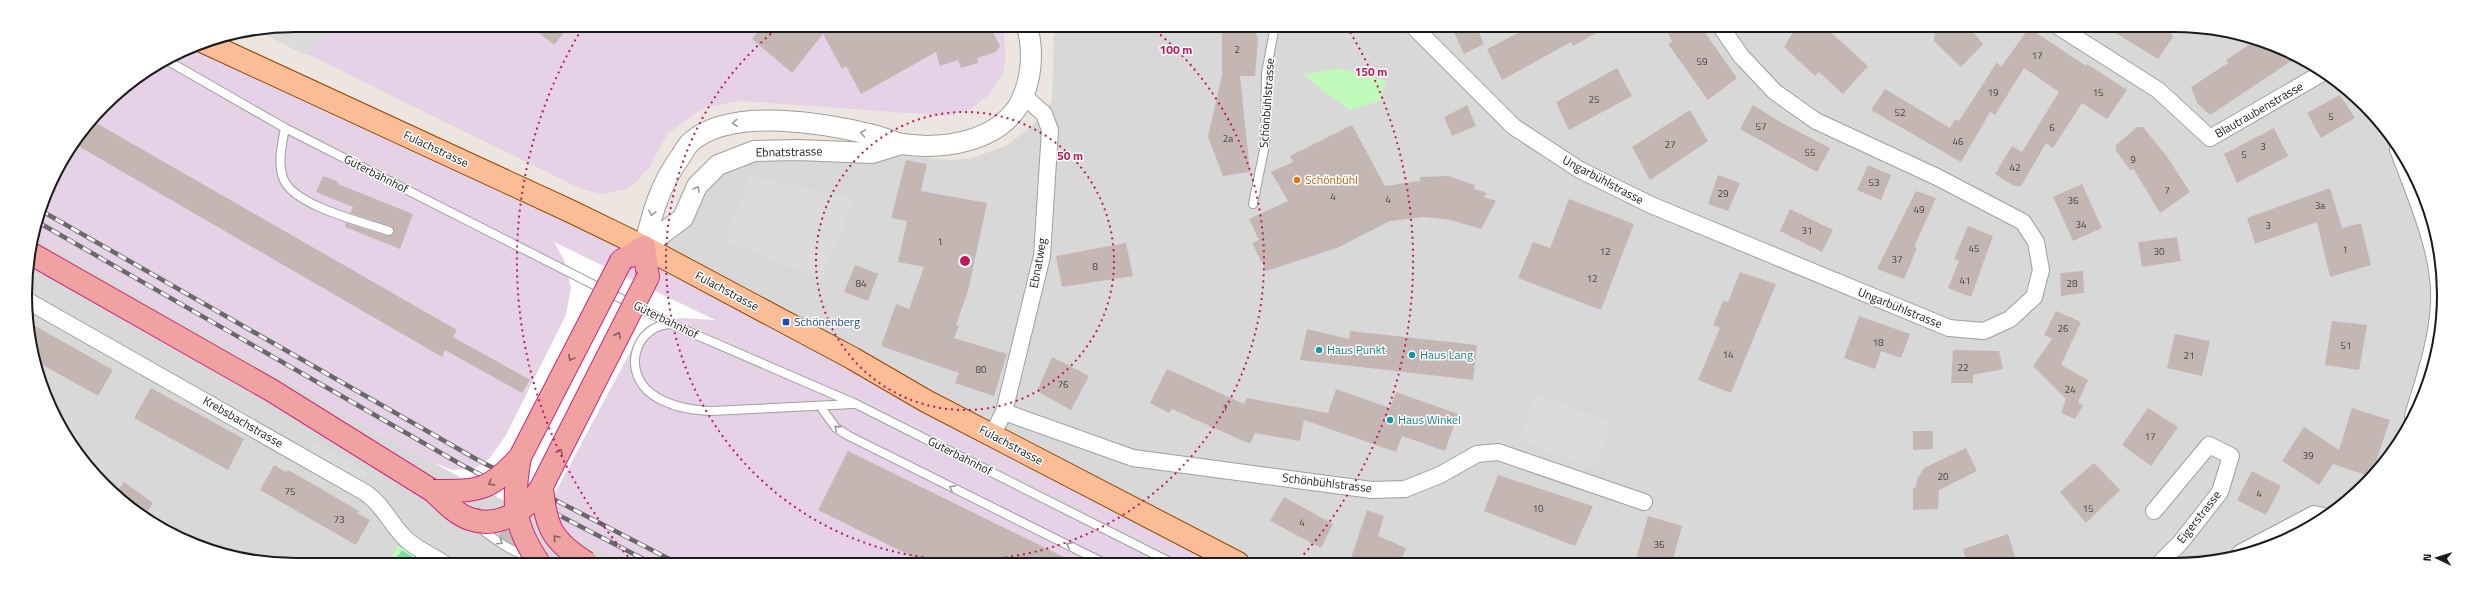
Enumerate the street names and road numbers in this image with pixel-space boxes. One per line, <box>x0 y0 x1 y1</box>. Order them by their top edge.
street label: Schönbühlstrasse <box>1254 57 1279 149</box>
street label: Blautraubenstrasse <box>2211 77 2306 143</box>
street label: Fulachstrasse <box>400 125 472 172</box>
street label: Ebnatstrasse <box>755 141 823 162</box>
street label: Güterbahnhof <box>341 149 412 198</box>
street label: Ungarbühlstrasse <box>1559 150 1647 209</box>
street label: Ebnatweg <box>1024 236 1051 290</box>
street label: Fulachstrasse <box>692 266 763 315</box>
street label: Ungarbühlstrasse <box>1855 282 1945 333</box>
street label: Güterbahnhof <box>631 296 702 343</box>
street label: Krebsbachstrasse <box>200 391 287 452</box>
street label: Fulachstrasse <box>976 420 1047 469</box>
street label: Güterbahnhof <box>925 431 996 480</box>
street label: Schönbühlstrasse <box>1281 468 1373 497</box>
street label: Eigerstrasse <box>2172 486 2225 547</box>

